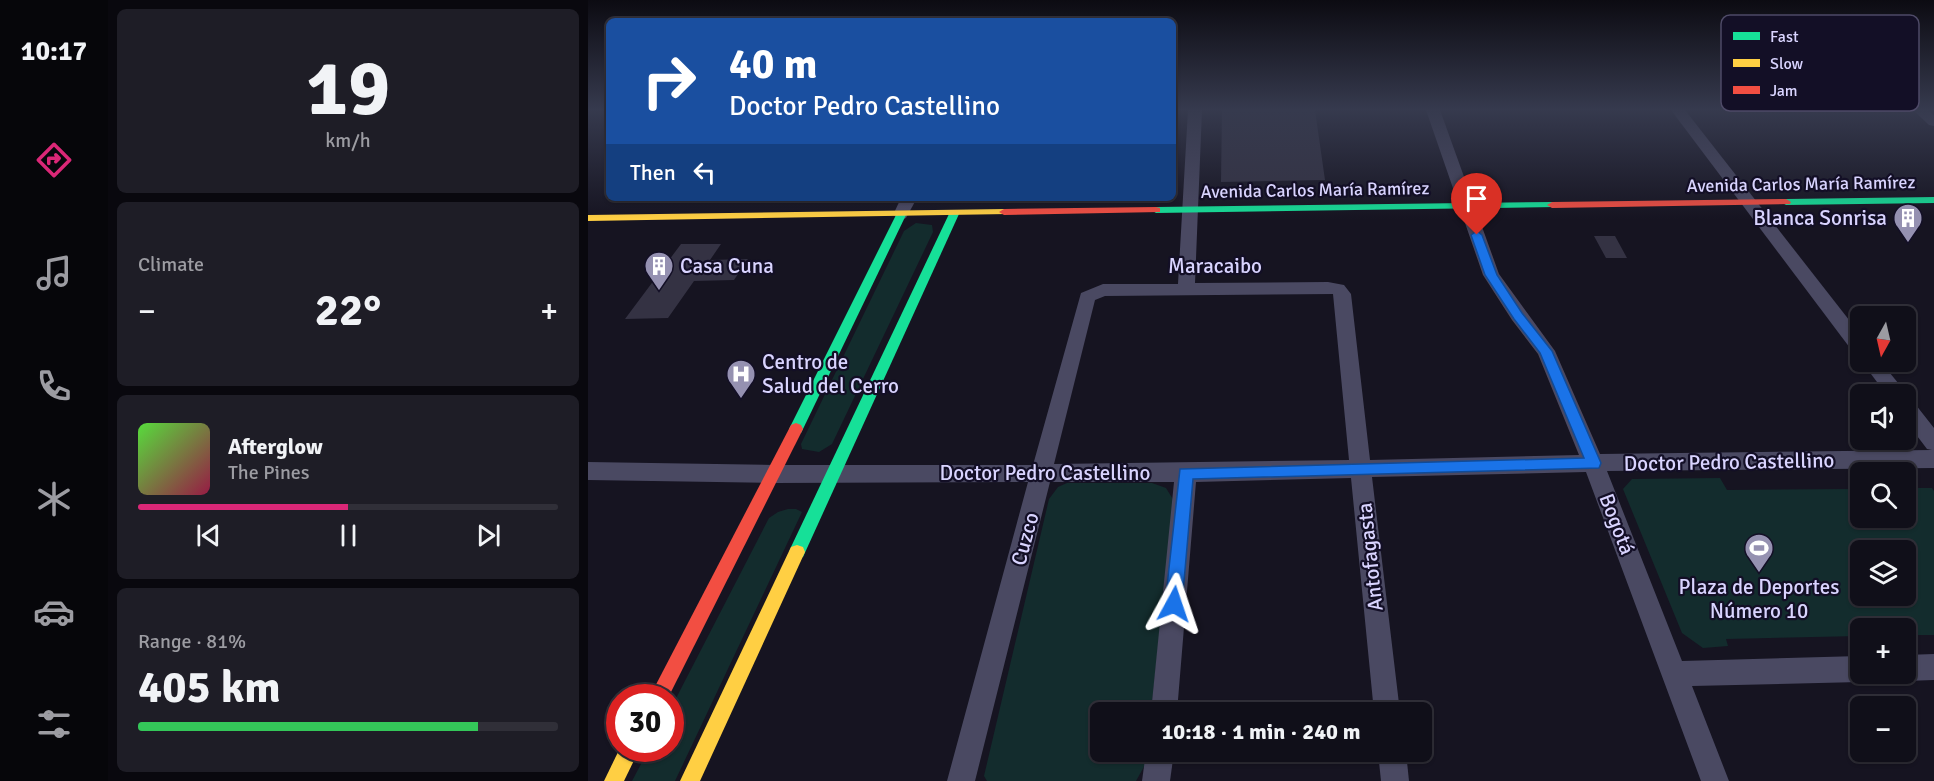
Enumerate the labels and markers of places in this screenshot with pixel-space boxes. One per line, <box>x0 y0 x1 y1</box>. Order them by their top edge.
pin <box>1451 173 1502 235</box>
building icon: Blanca Sonrisa <box>1892 202 1924 244</box>
place label: Blanca Sonrisa <box>1753 205 1887 231</box>
building icon: Casa Cuna <box>643 250 675 292</box>
place label: Casa Cuna <box>680 253 774 279</box>
place label: Centro de Salud del Cerro <box>762 349 899 399</box>
hospital icon: Centro de Salud del Cerro <box>725 358 757 400</box>
sports icon: Plaza de Deportes Número 10 <box>1743 532 1775 574</box>
place label: Plaza de Deportes Número 10 <box>1679 574 1839 624</box>

